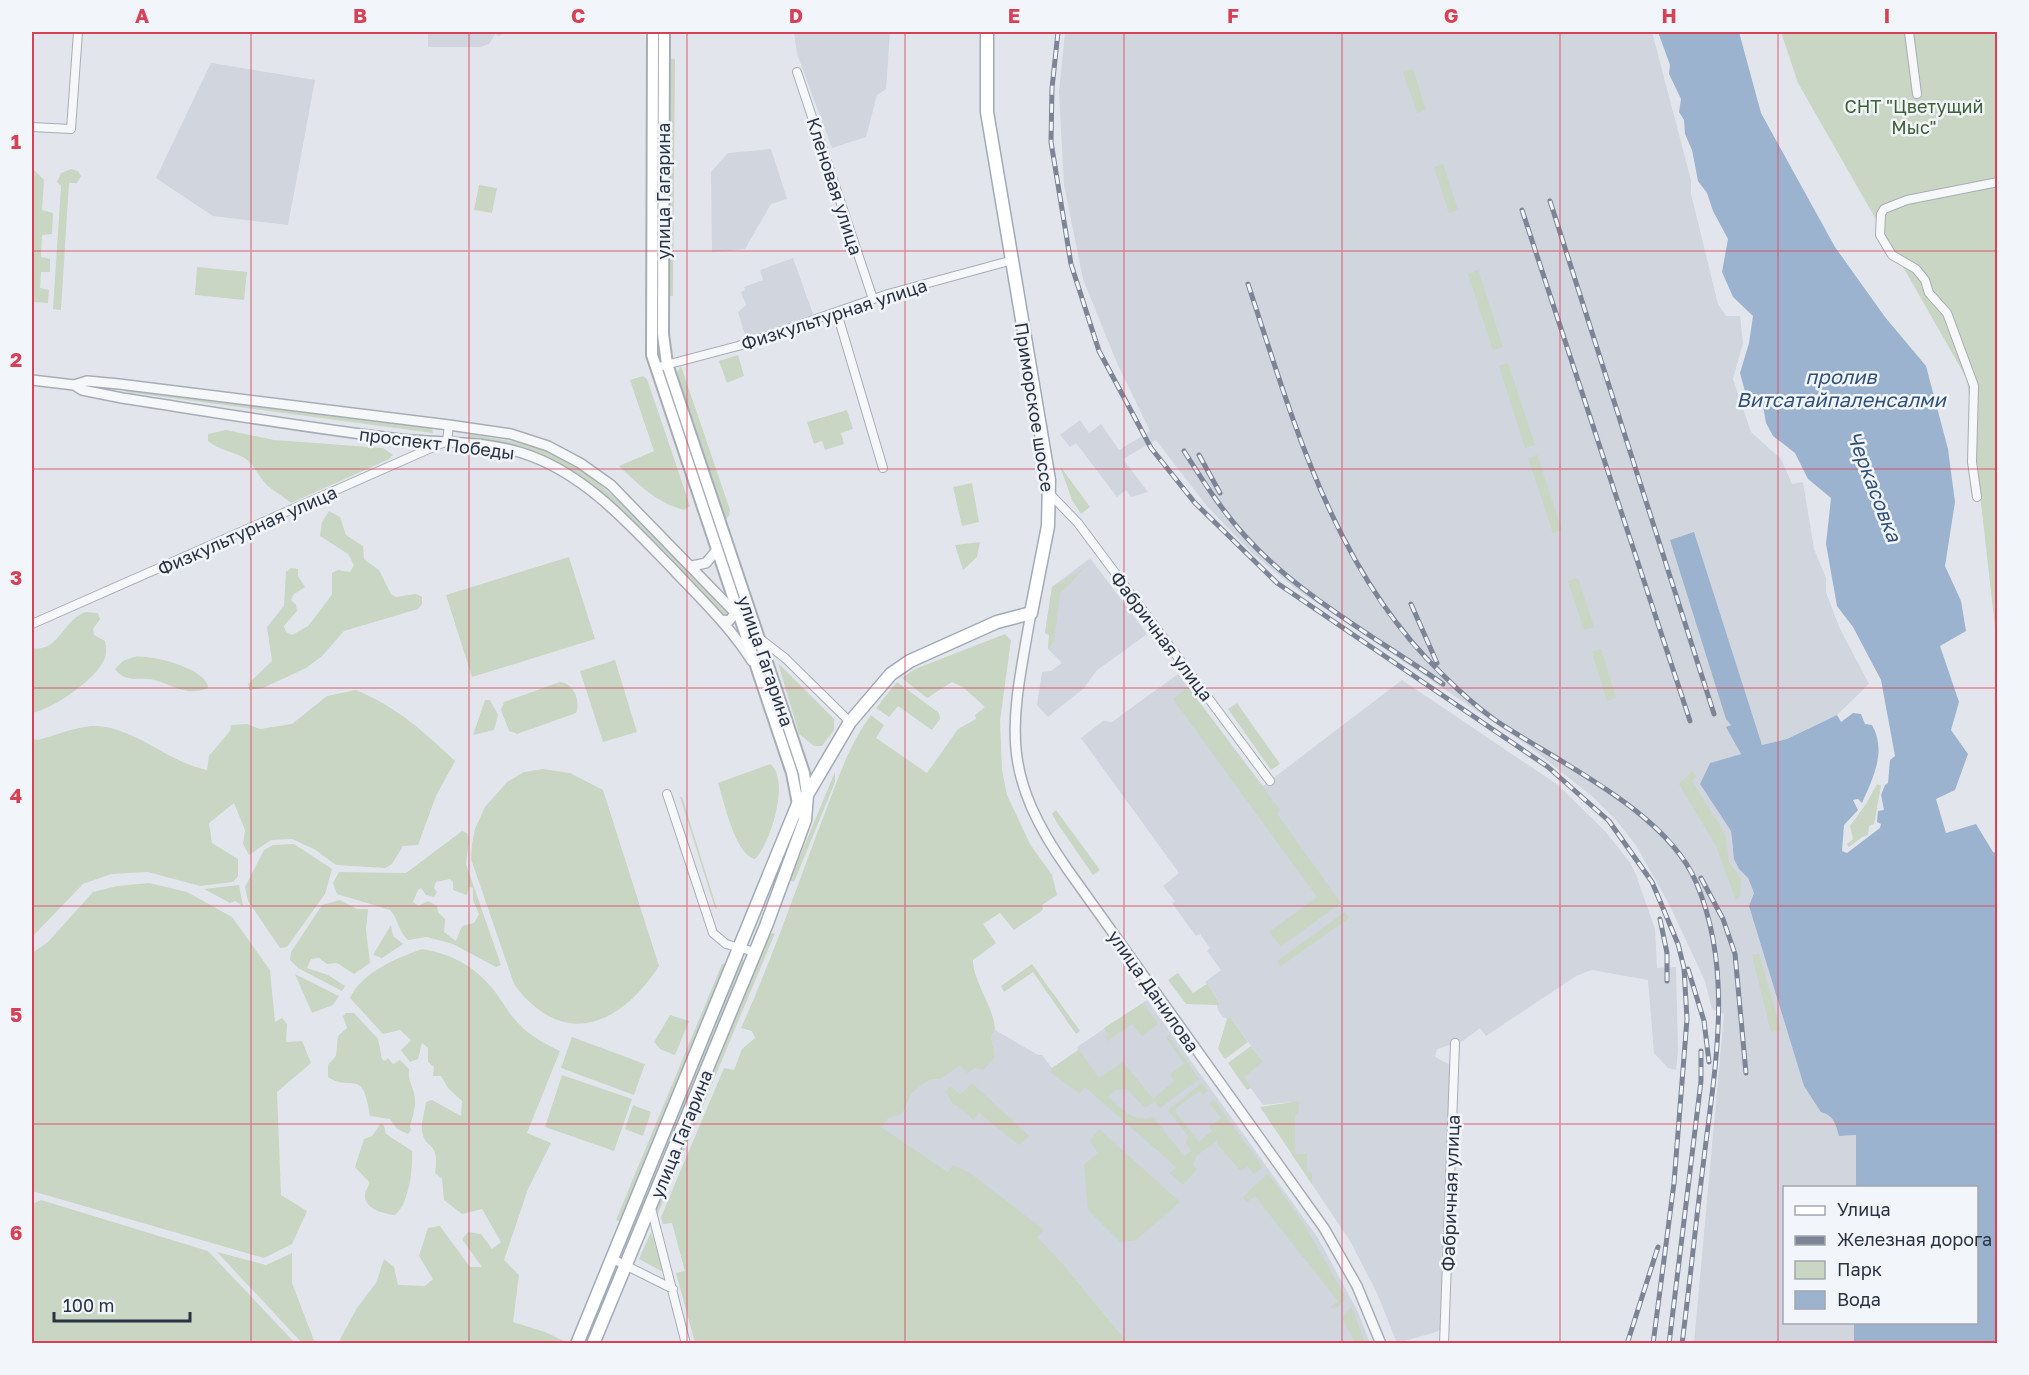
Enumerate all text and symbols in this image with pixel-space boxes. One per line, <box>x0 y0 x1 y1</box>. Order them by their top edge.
text: A <box>135 3 149 27</box>
text: B <box>353 3 367 27</box>
text: C <box>571 3 585 27</box>
text: D <box>789 3 803 27</box>
text: E <box>1008 3 1020 27</box>
text: F <box>1227 3 1239 27</box>
text: G <box>1444 3 1458 27</box>
text: H <box>1661 3 1677 27</box>
text: I <box>1884 3 1890 27</box>
park label: СНТ "Цветущий Мыс" <box>1844 95 1984 138</box>
street label: Кленовая улица <box>802 114 868 258</box>
street label: улица Гагарина <box>652 123 674 259</box>
text: 1 <box>11 129 21 153</box>
street label: Физкультурная улица <box>738 274 930 354</box>
street label: Приморское шоссе <box>1011 321 1059 493</box>
text: 2 <box>10 347 22 371</box>
water label: пролив Витсатайпаленсалми <box>1736 364 1947 411</box>
street label: проспект Победы <box>358 423 516 463</box>
water label: Черкасовка <box>1843 427 1907 545</box>
street label: Физкультурная улица <box>154 480 340 580</box>
text: 3 <box>10 565 22 589</box>
street label: Фабричная улица <box>1106 567 1218 705</box>
street label: улица Гагарина <box>733 593 799 729</box>
text: 4 <box>10 783 22 807</box>
street label: улица Данилова <box>1104 926 1204 1056</box>
text: 5 <box>10 1002 22 1026</box>
street label: улица Гагарина <box>645 1066 717 1202</box>
street label: Фабричная улица <box>1436 1114 1464 1272</box>
legend <box>1783 1186 1978 1324</box>
text: Улица <box>1837 1198 1891 1220</box>
text: 6 <box>10 1220 22 1244</box>
text: Железная дорога <box>1837 1228 1992 1250</box>
text: Парк <box>1837 1258 1882 1280</box>
scale bar <box>54 1285 190 1323</box>
text: Вода <box>1837 1288 1881 1310</box>
text: 100 m <box>63 1294 114 1316</box>

